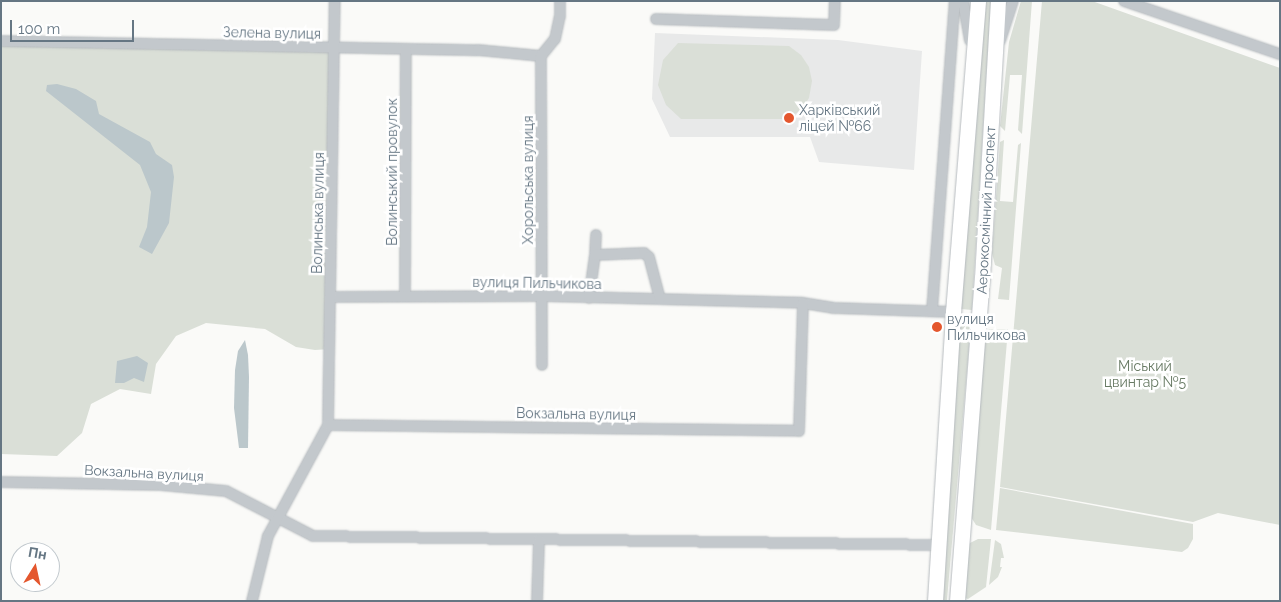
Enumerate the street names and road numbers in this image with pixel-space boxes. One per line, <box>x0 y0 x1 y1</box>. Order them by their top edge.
street label: Зелена вулиця <box>223 24 321 42</box>
street label: Волинський провулок <box>384 98 400 246</box>
street label: Хорольська вулиця <box>520 116 536 244</box>
street label: Аерокосмічний проспект <box>973 125 999 295</box>
street label: Волинська вулиця <box>309 152 327 274</box>
street label: вулиця Пильчикова <box>472 273 602 293</box>
street label: Вокзальна вулиця <box>516 405 636 423</box>
street label: Вокзальна вулиця <box>84 461 204 485</box>

